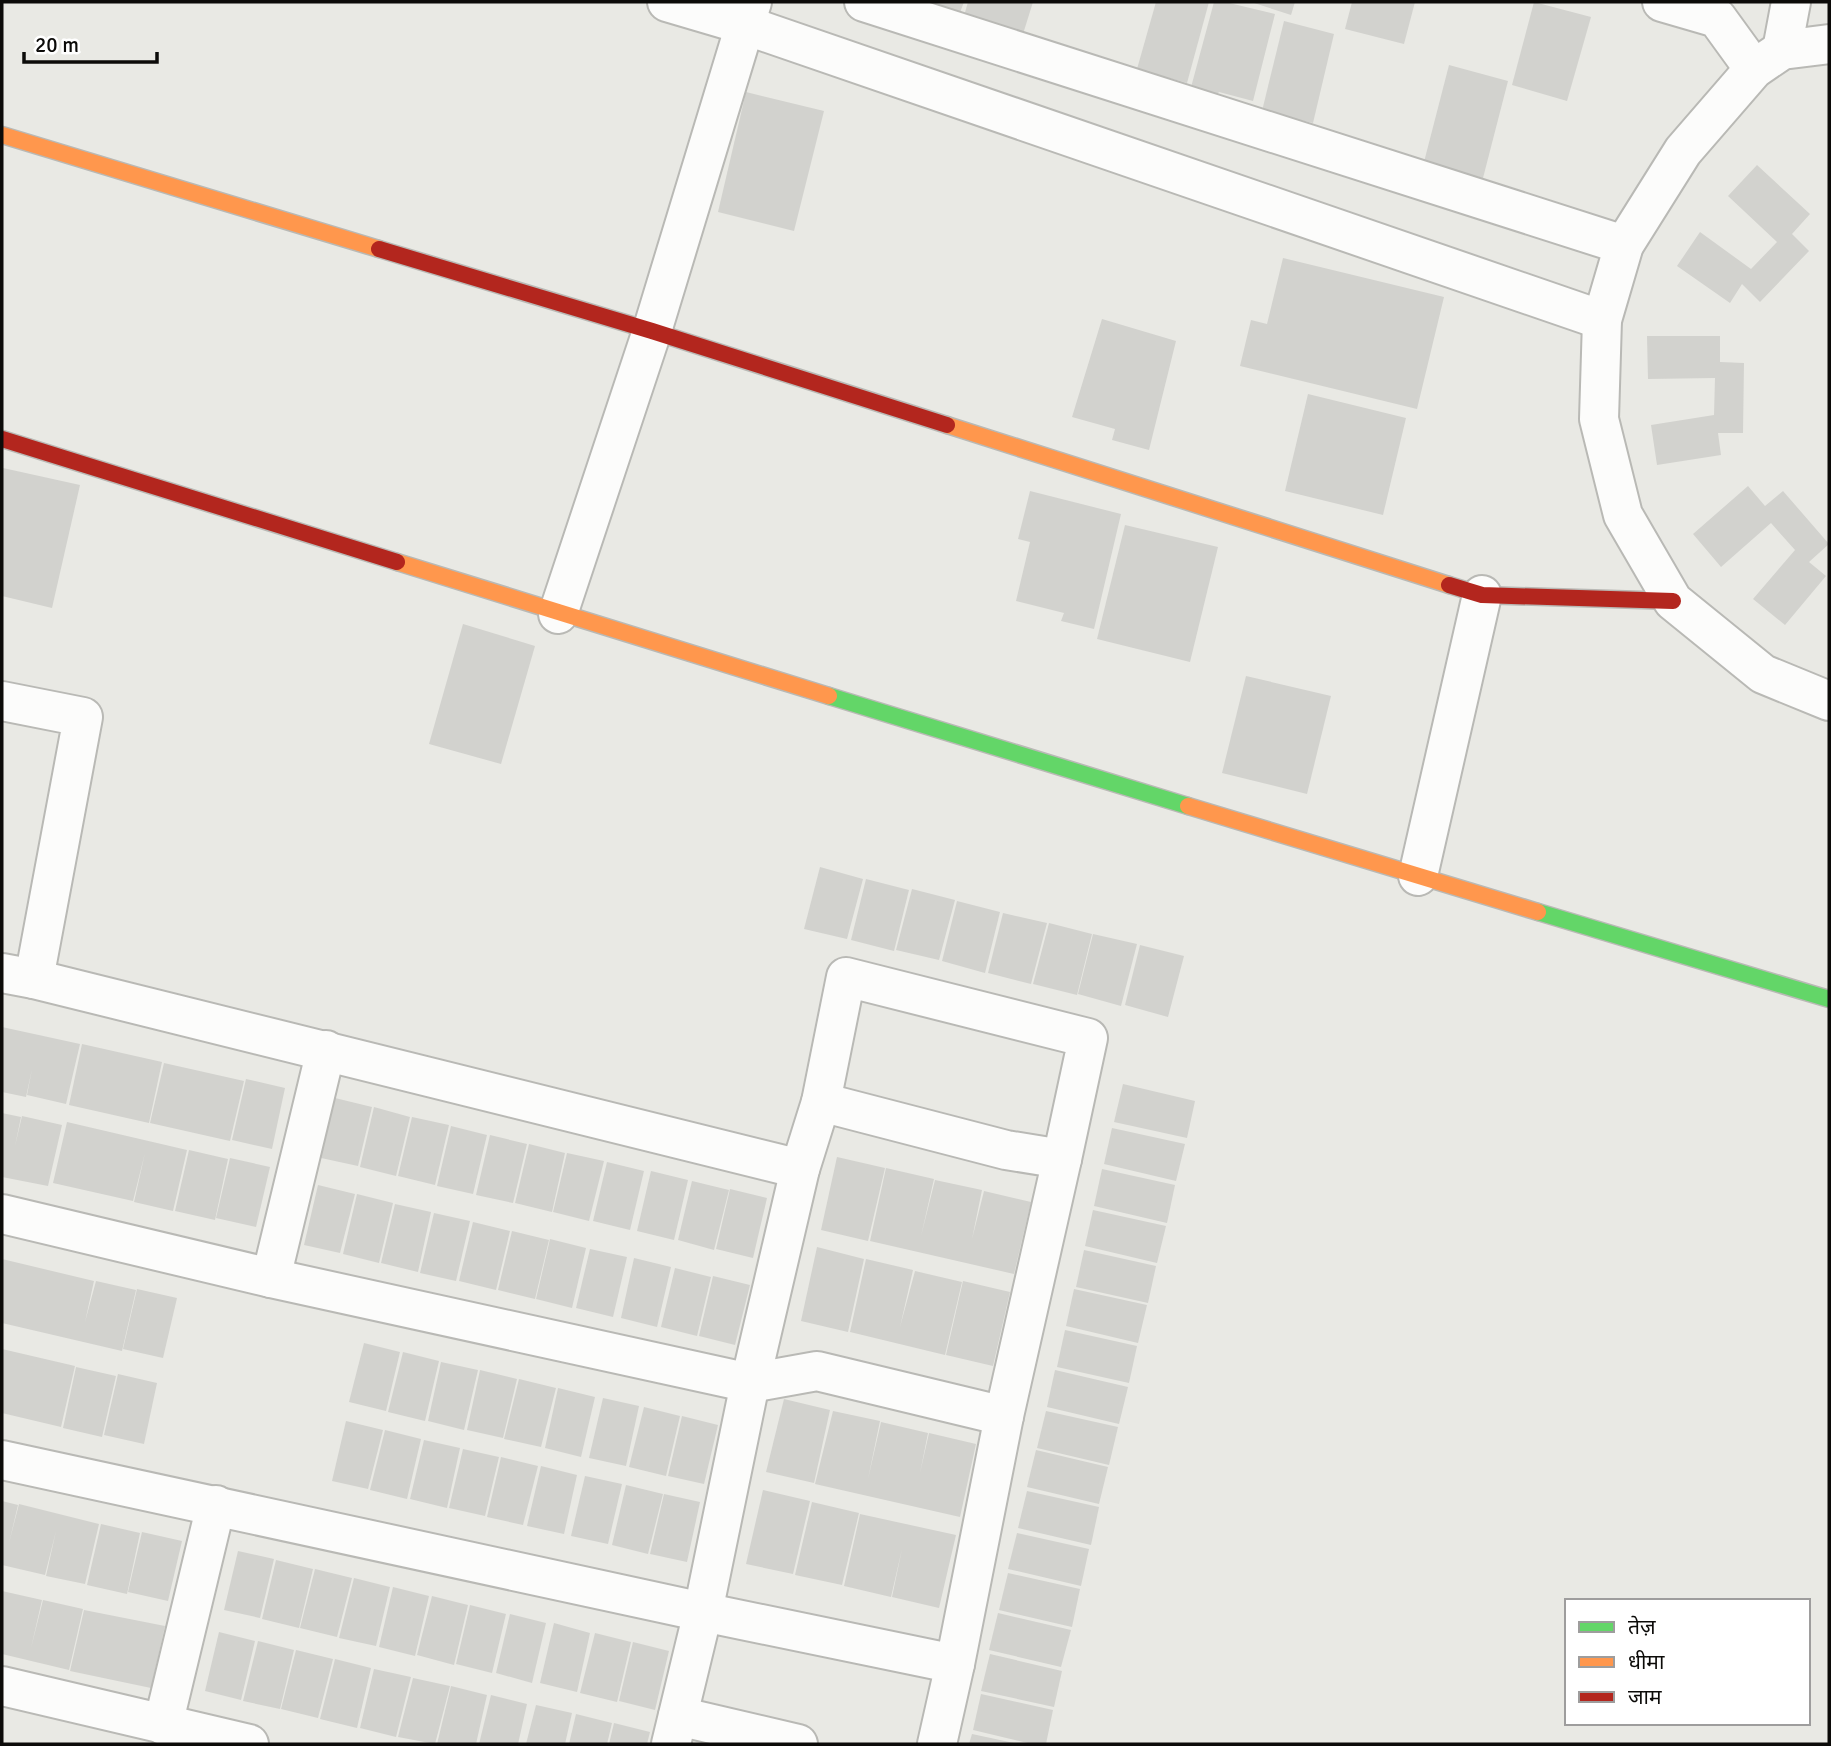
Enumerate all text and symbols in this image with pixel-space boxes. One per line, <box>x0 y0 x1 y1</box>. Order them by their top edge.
scale bar <box>24 21 158 65</box>
text: 20 m <box>35 32 79 58</box>
legend <box>1565 1599 1810 1725</box>
text: तेज़ <box>1628 1614 1656 1640</box>
text: धीमा <box>1628 1649 1665 1675</box>
text: जाम <box>1628 1684 1662 1710</box>

